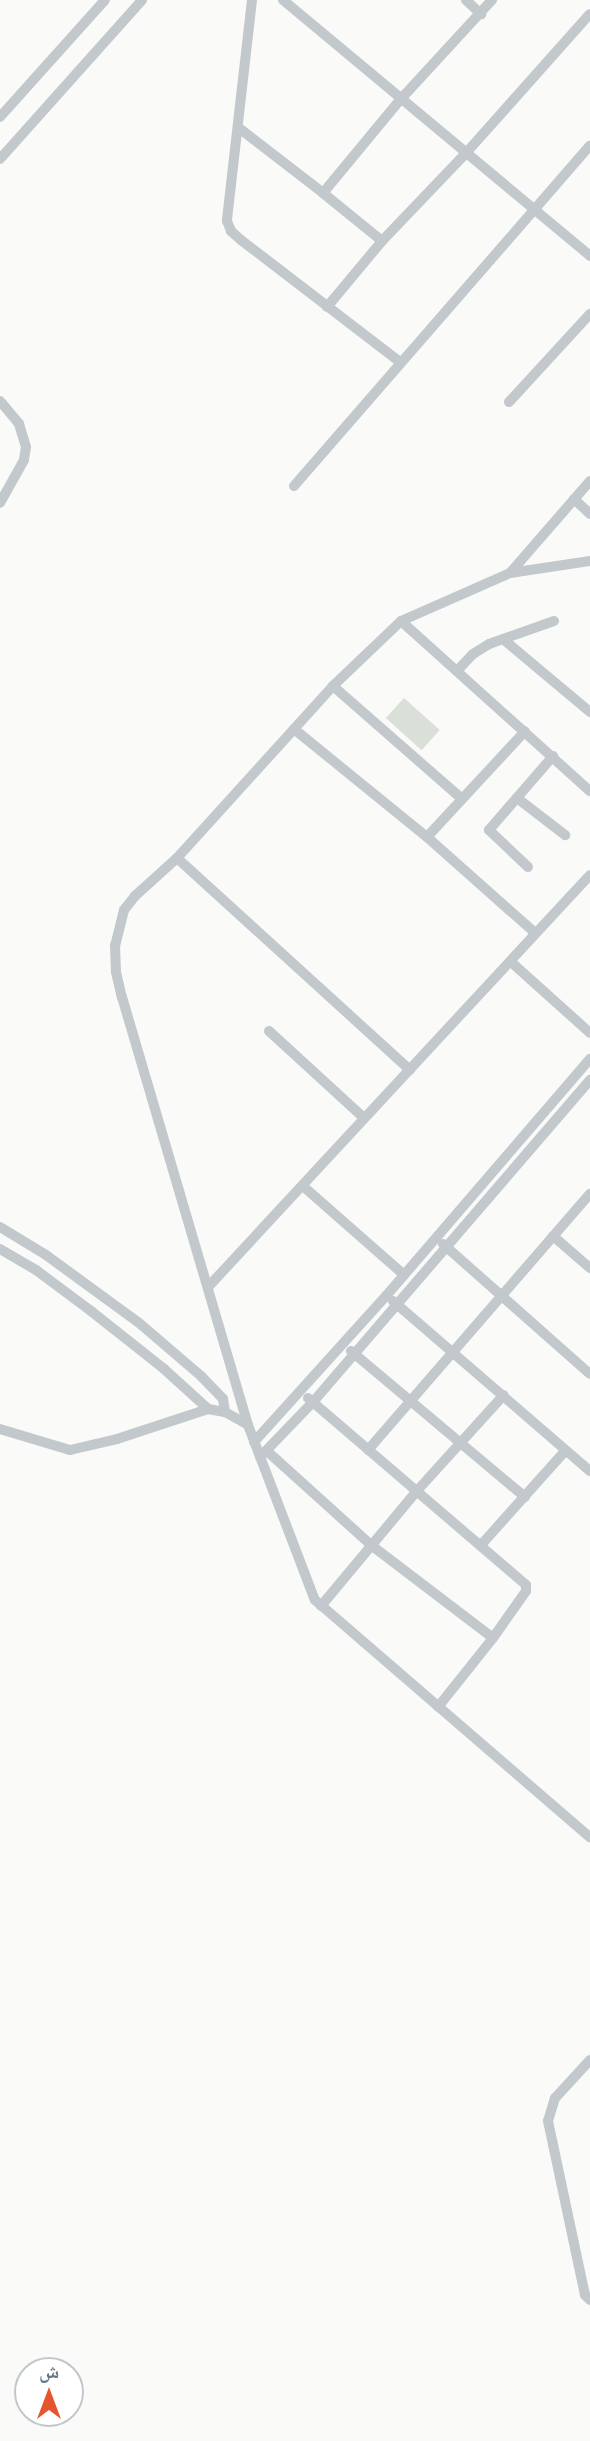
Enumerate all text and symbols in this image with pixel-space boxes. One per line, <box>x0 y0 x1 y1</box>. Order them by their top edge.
north arrow <box>14 2357 84 2427</box>
text: ش <box>39 2359 59 2386</box>

